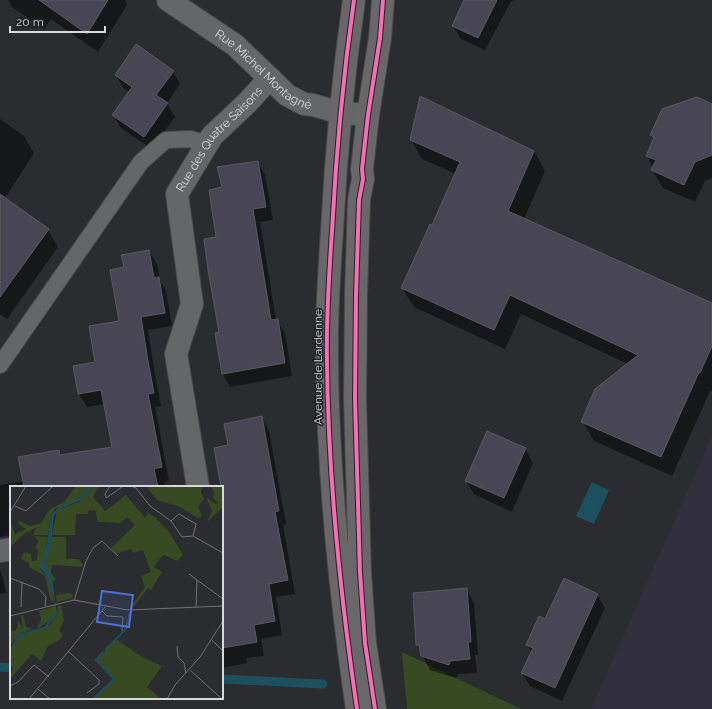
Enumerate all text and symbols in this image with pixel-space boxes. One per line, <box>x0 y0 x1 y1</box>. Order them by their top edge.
scale bar <box>10 8 105 34</box>
text: 20 m <box>16 15 44 29</box>
street label: Rue Michel Montagné <box>213 27 312 112</box>
street label: Rue des Quatre Saisons <box>173 84 266 194</box>
street label: Avenue de Lardenne <box>311 309 325 425</box>
inset map <box>10 486 223 699</box>

